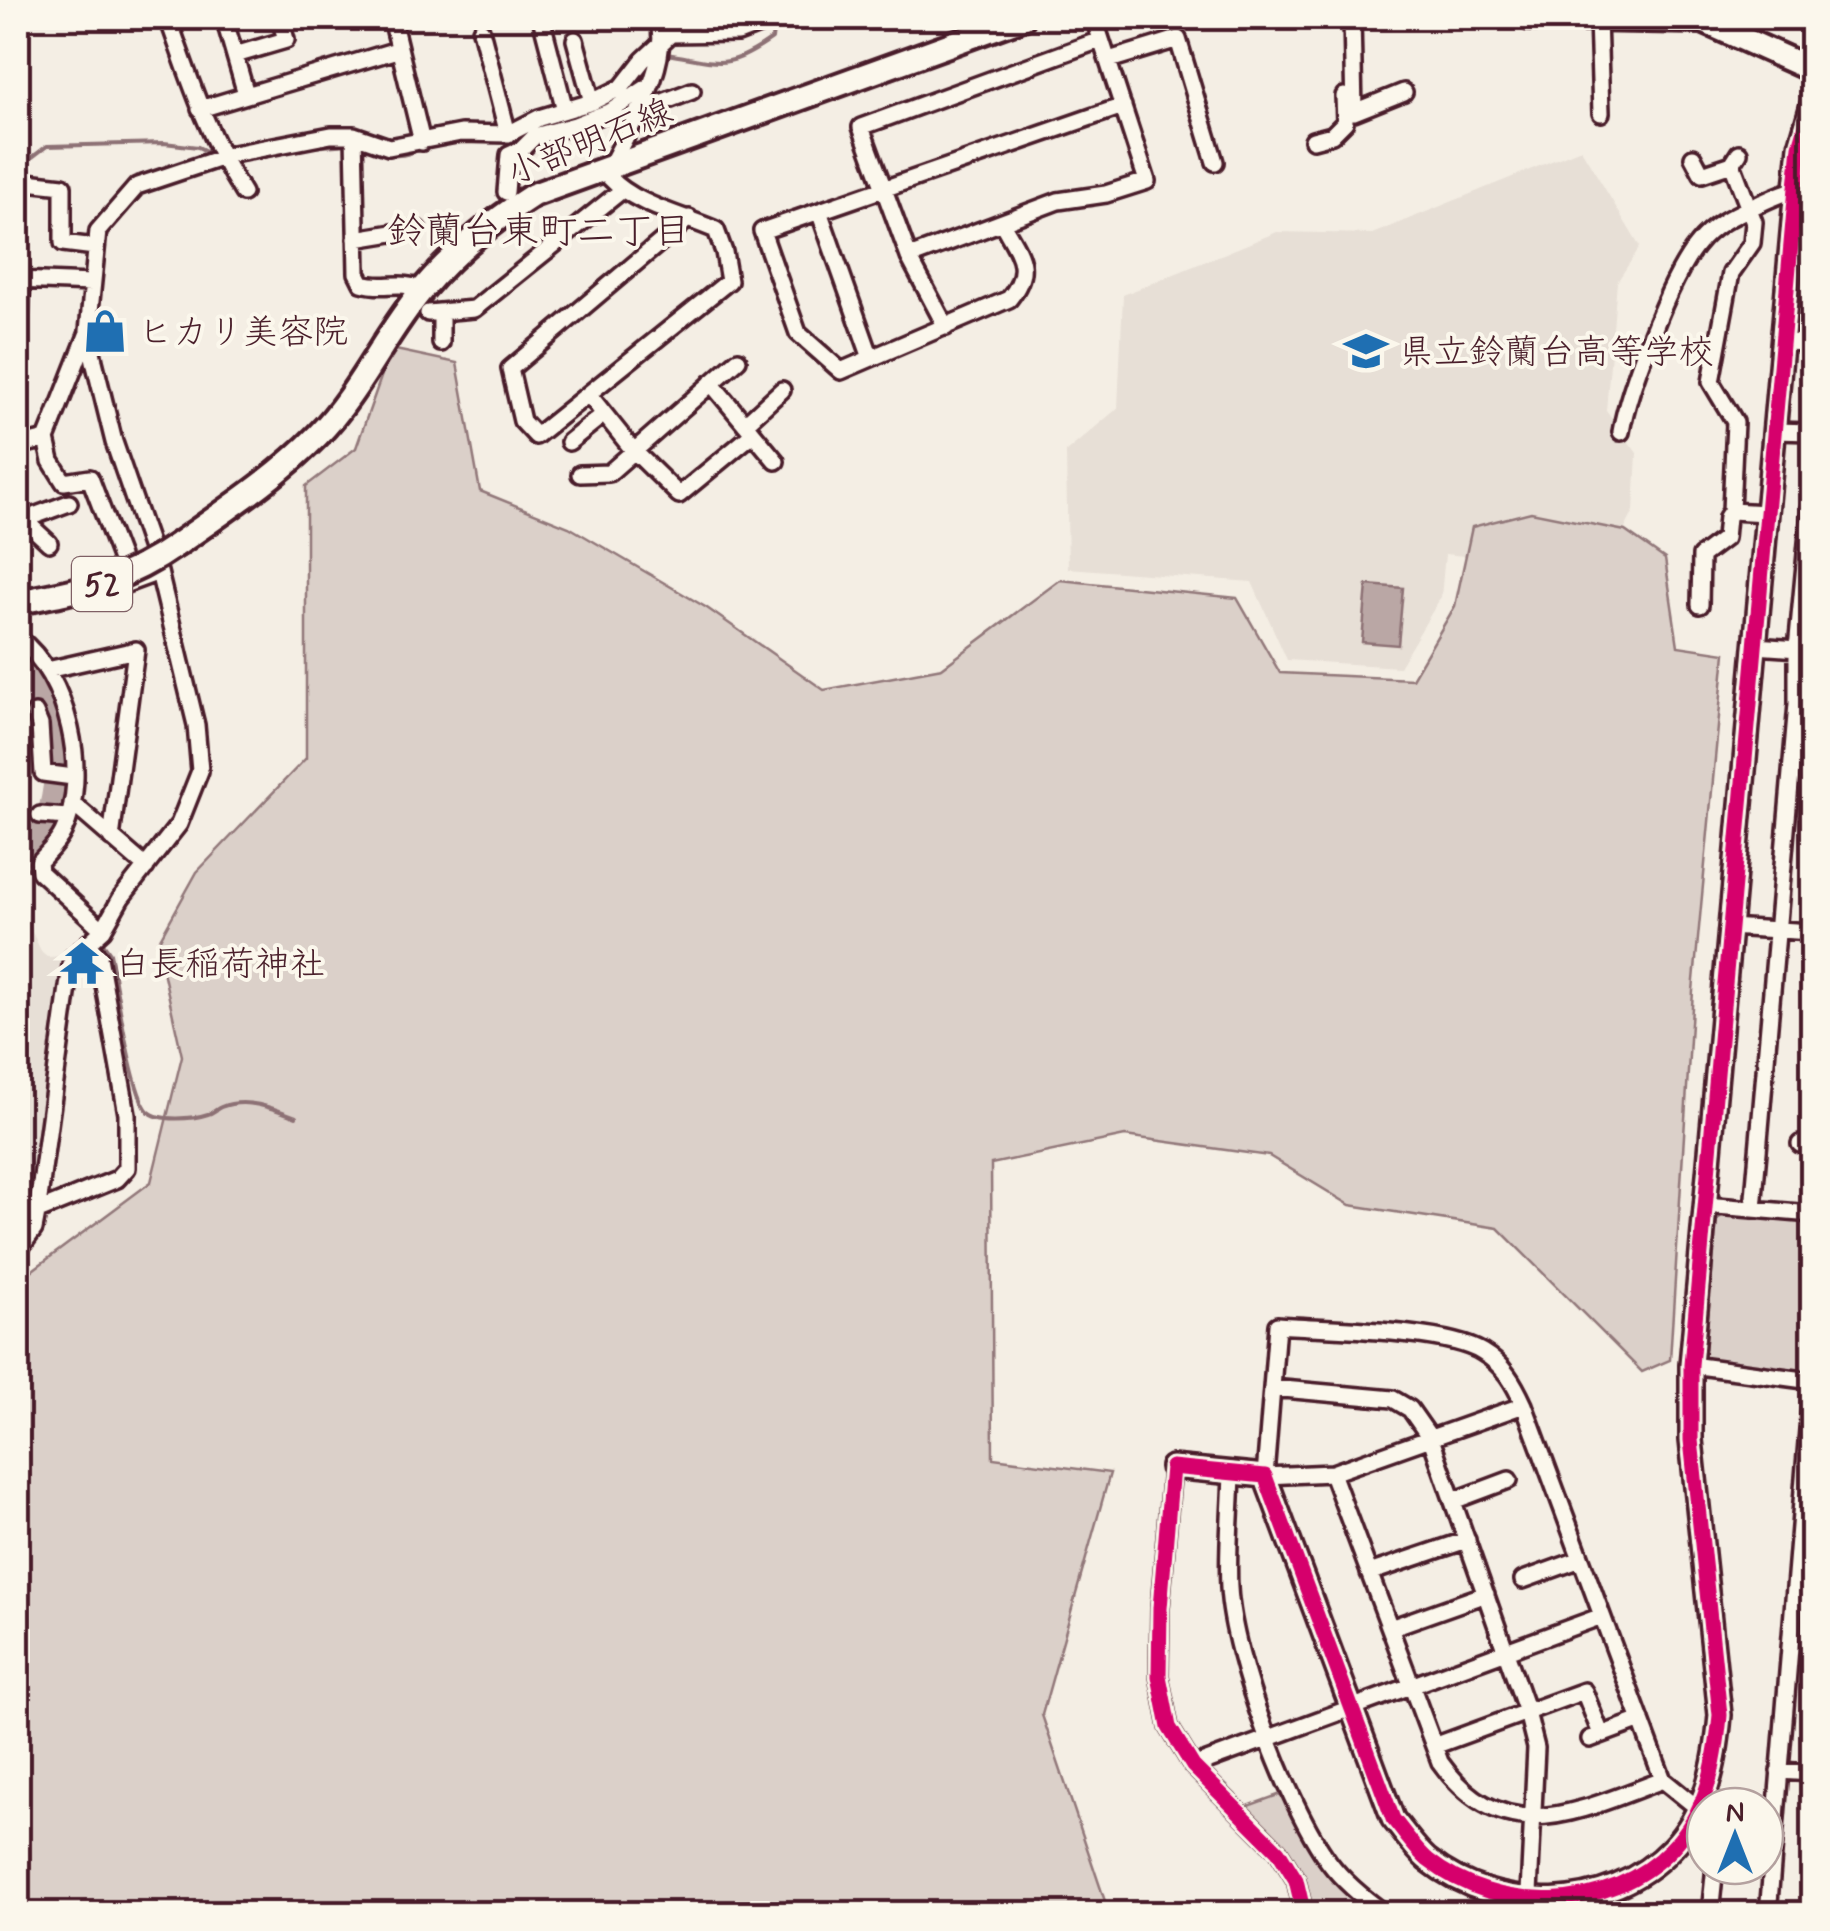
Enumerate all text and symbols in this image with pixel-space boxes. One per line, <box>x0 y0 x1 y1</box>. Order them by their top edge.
street label: 小部明石線 <box>500 89 680 197</box>
district label: 鈴蘭台東町二丁目 <box>387 208 691 257</box>
shop icon: ヒカリ美容院 <box>81 307 129 355</box>
place label: ヒカリ美容院 <box>138 310 348 356</box>
school or university icon: 県立鈴蘭台高等学校 <box>1342 327 1390 375</box>
place label: 県立鈴蘭台高等学校 <box>1399 330 1714 376</box>
road number: 52 <box>72 557 132 611</box>
temple icon: 白長稲荷神社 <box>58 939 106 987</box>
place label: 白長稲荷神社 <box>115 942 325 988</box>
north arrow <box>1685 1786 1785 1886</box>
text: N <box>1726 1795 1744 1832</box>

